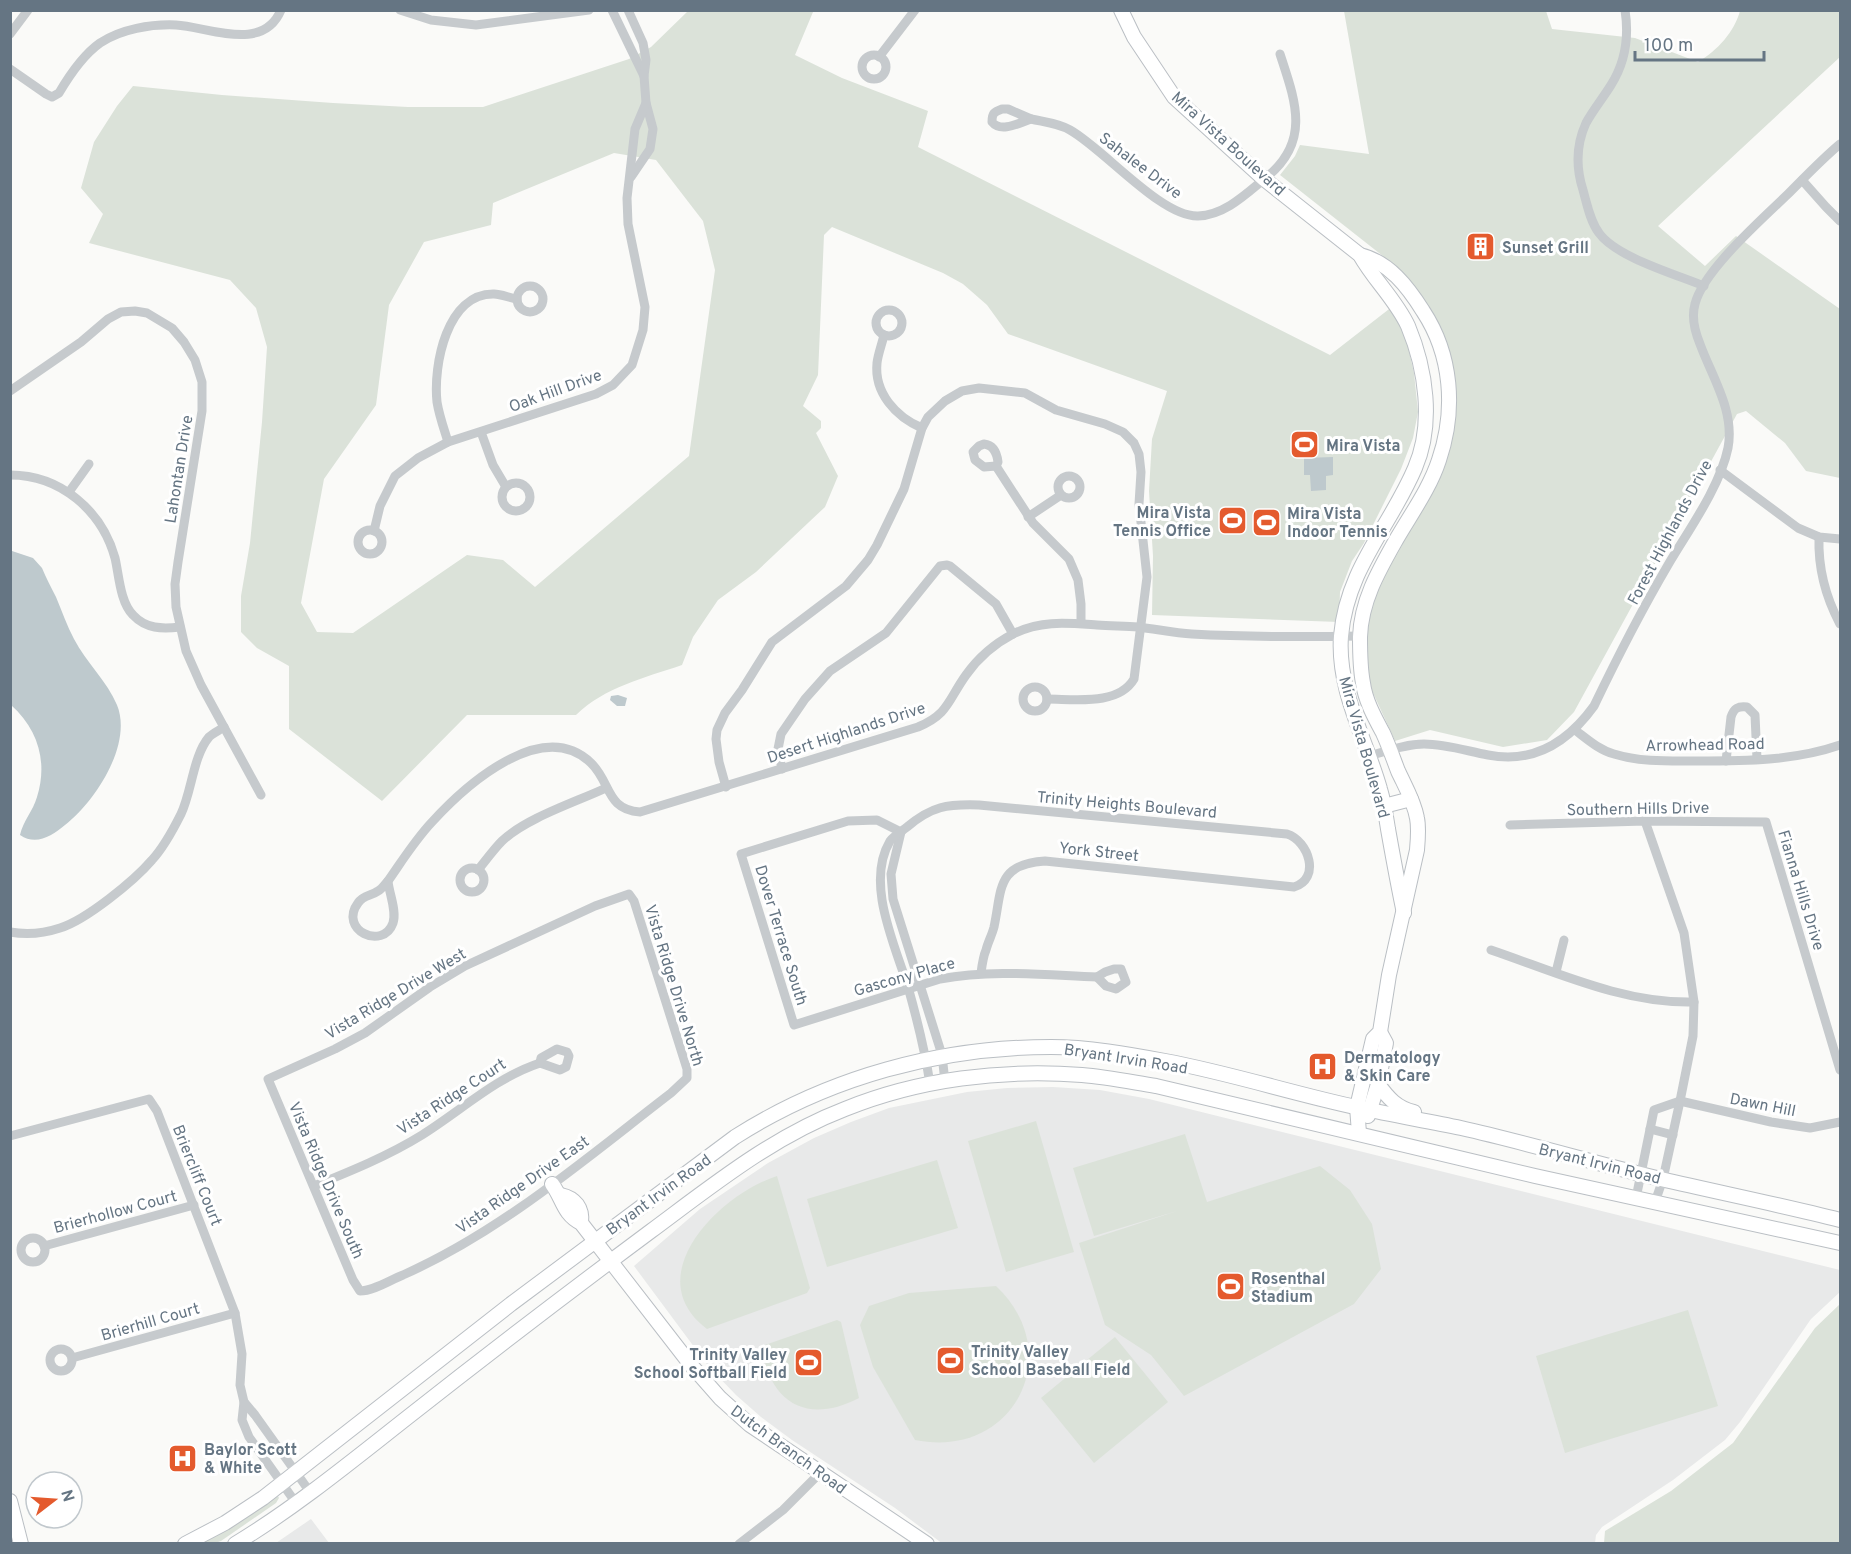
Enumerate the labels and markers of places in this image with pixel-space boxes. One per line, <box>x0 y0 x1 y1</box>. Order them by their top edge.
building icon: Sunset Grill <box>1465 231 1497 263</box>
place label: Sunset Grill <box>1502 239 1589 259</box>
sports icon: Mira Vista <box>1289 429 1321 461</box>
place label: Mira Vista <box>1326 437 1400 457</box>
place label: Mira Vista Tennis Office <box>1113 504 1211 542</box>
sports icon: Mira Vista Tennis Office <box>1216 505 1248 537</box>
place label: Mira Vista Indoor Tennis <box>1287 505 1388 543</box>
sports icon: Mira Vista Indoor Tennis <box>1250 506 1282 538</box>
place label: Dermatology & Skin Care <box>1344 1049 1441 1087</box>
hospital icon: Dermatology & Skin Care <box>1307 1050 1339 1082</box>
place label: Rosenthal Stadium <box>1251 1270 1325 1308</box>
sports icon: Rosenthal Stadium <box>1214 1271 1246 1303</box>
place label: Trinity Valley School Baseball Field <box>971 1343 1130 1381</box>
sports icon: Trinity Valley School Baseball Field <box>934 1344 966 1376</box>
place label: Trinity Valley School Softball Field <box>634 1346 787 1384</box>
sports icon: Trinity Valley School Softball Field <box>792 1347 824 1379</box>
place label: Baylor Scott & White <box>204 1441 297 1479</box>
hospital icon: Baylor Scott & White <box>167 1442 199 1474</box>

